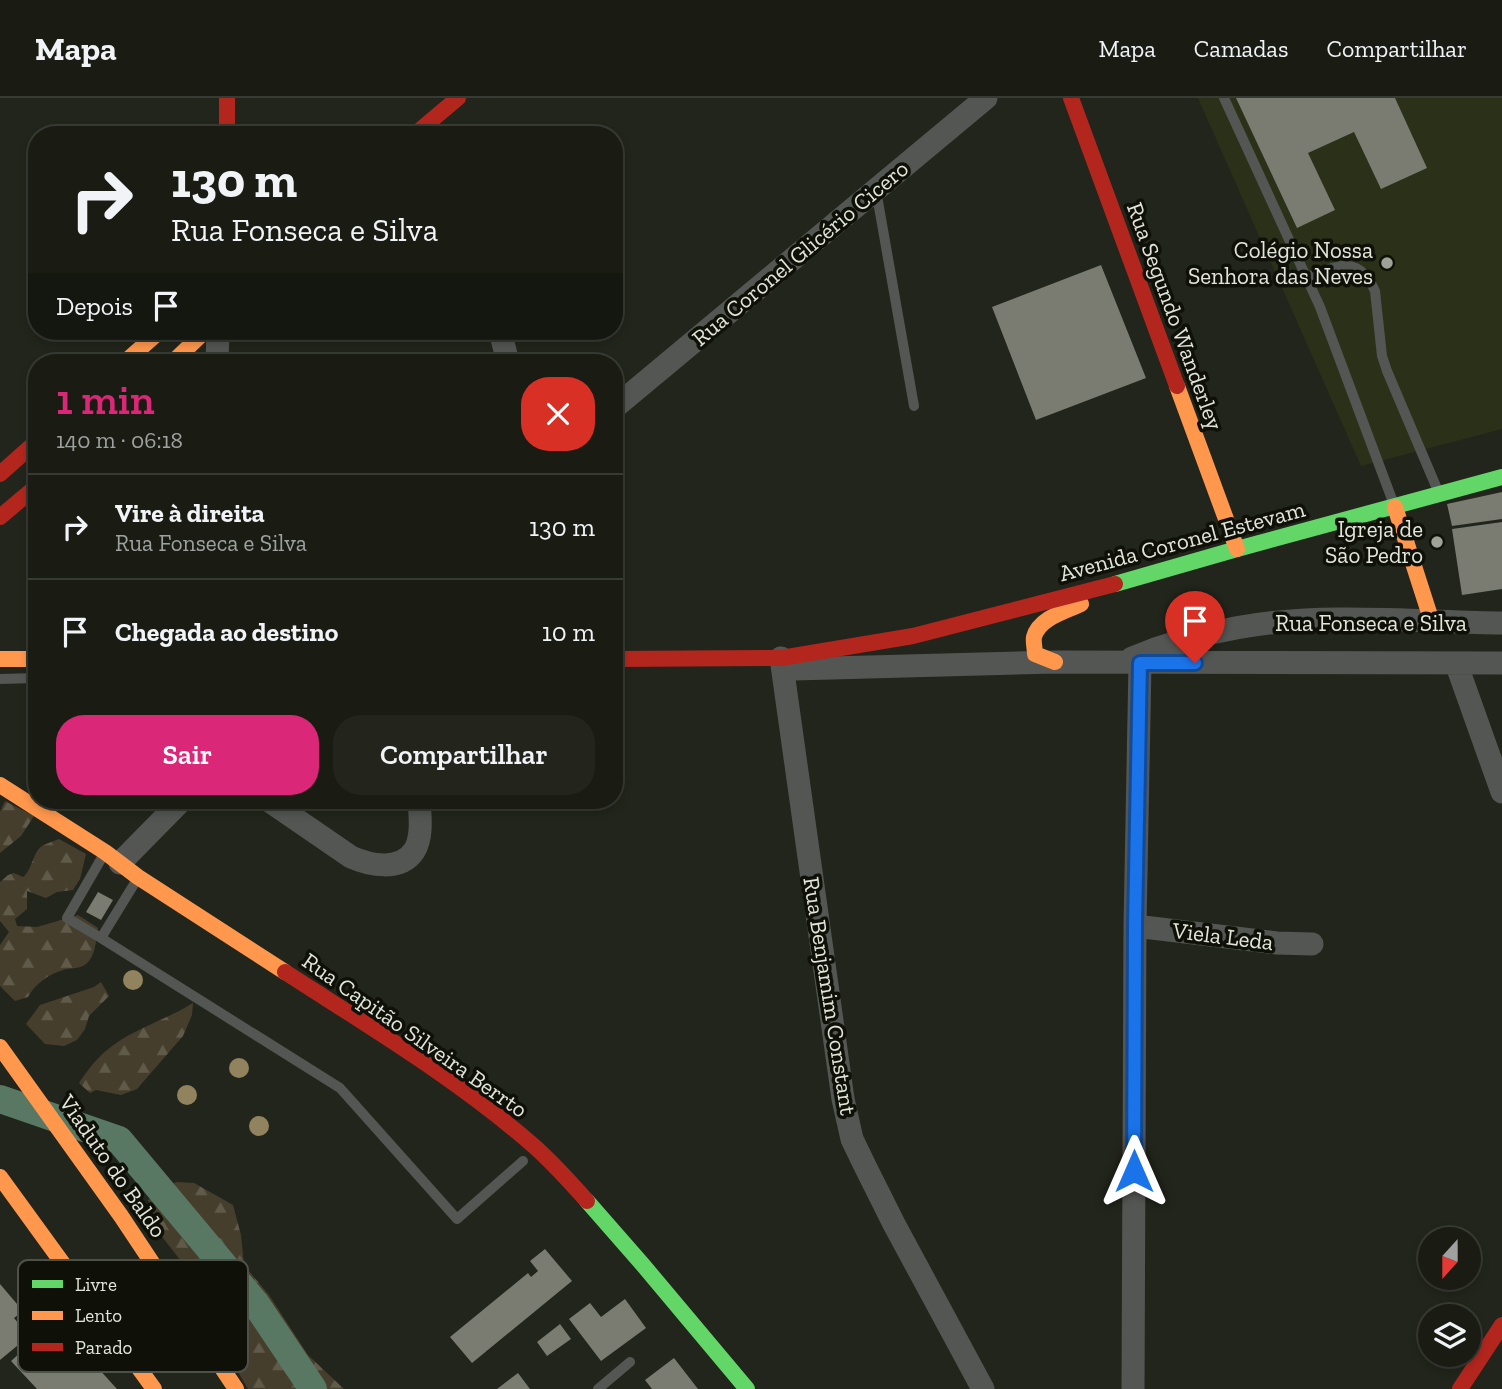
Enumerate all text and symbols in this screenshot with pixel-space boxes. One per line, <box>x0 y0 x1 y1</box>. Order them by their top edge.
text: Mapa <box>35 29 117 68</box>
text: Mapa <box>1098 34 1156 63</box>
text: Camadas <box>1194 34 1288 63</box>
text: Compartilhar <box>1326 34 1467 63</box>
text: 130 m <box>171 151 297 210</box>
icon: right <box>56 154 147 245</box>
street label: Rua Coronel Glicério Cicero <box>686 154 914 352</box>
street label: Rua Segundo Wanderley <box>1121 198 1229 434</box>
text: Rua Fonseca e Silva <box>171 211 438 249</box>
place label: Colégio Nossa Senhora das Neves <box>1188 236 1373 290</box>
marker: Colégio Nossa Senhora das Neves <box>1379 255 1395 271</box>
icon: arrive <box>147 287 185 325</box>
text: Depois <box>56 290 133 322</box>
text: 1 min <box>56 374 155 425</box>
button: close <box>521 377 595 451</box>
text: 140 m · 06:18 <box>56 426 183 454</box>
street label: Avenida Coronel Estevam <box>1056 495 1308 587</box>
text: Vire à direita <box>115 497 265 529</box>
icon: right <box>56 508 94 546</box>
text: 130 m <box>529 511 595 543</box>
place label: Igreja de São Pedro <box>1325 515 1423 569</box>
text: Rua Fonseca e Silva <box>115 529 307 557</box>
marker: Igreja de São Pedro <box>1429 534 1445 550</box>
pin <box>1165 591 1225 663</box>
icon: arrive <box>1176 602 1214 640</box>
street label: Rua Fonseca e Silva <box>1275 609 1467 637</box>
icon: arrive <box>56 613 94 651</box>
text: Chegada ao destino <box>115 616 338 648</box>
text: 10 m <box>542 616 595 648</box>
button: Sair <box>56 715 319 795</box>
button: Compartilhar <box>333 715 595 795</box>
street label: Rua Benjamim Constant <box>797 875 863 1118</box>
street label: Viela Leda <box>1170 916 1275 956</box>
street label: Rua Capitão Silveira Berrto <box>297 947 533 1123</box>
street label: Viaduto do Baldo <box>53 1088 173 1243</box>
position arrow <box>1097 1134 1171 1208</box>
north arrow <box>1418 1227 1480 1290</box>
map controls <box>1418 1227 1481 1367</box>
legend <box>18 1260 248 1372</box>
text: Livre <box>75 1273 117 1296</box>
text: Lento <box>75 1304 122 1327</box>
button: layers <box>1418 1304 1481 1367</box>
text: Parado <box>75 1336 133 1359</box>

